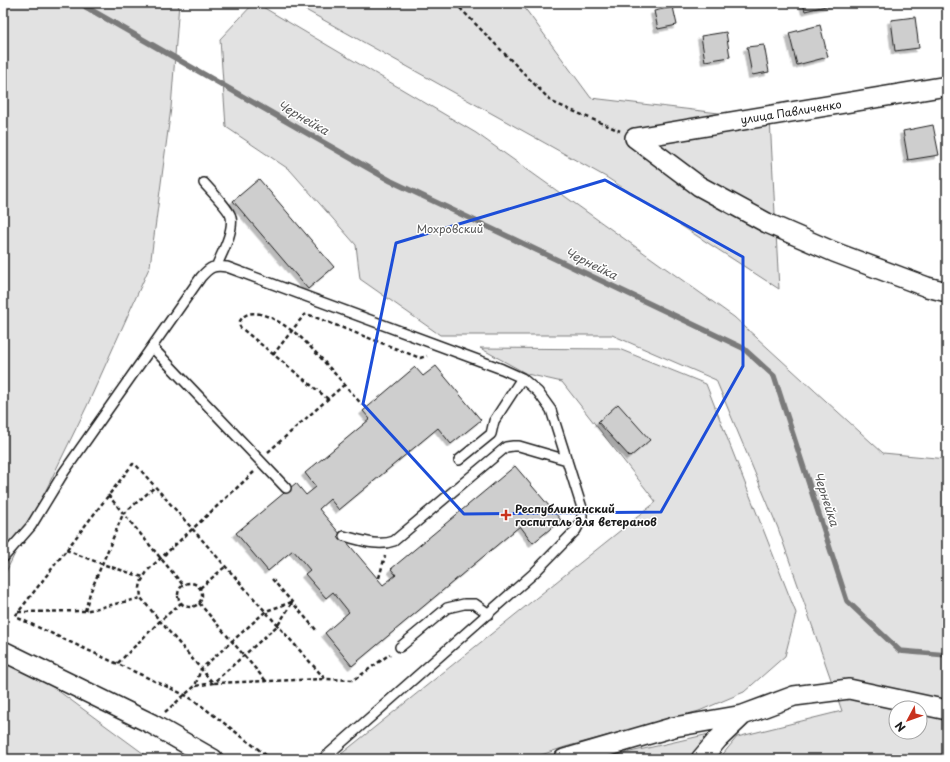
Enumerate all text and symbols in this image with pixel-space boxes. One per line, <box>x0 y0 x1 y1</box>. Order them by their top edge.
water label: Чернейка <box>275 95 333 139</box>
street label: улица Павличенко <box>739 95 843 128</box>
park label: Мохровский <box>417 220 483 237</box>
water label: Чернейка <box>562 243 621 284</box>
water label: Чернейка <box>810 469 844 529</box>
place label: Республиканский госпиталь для ветеранов <box>515 500 657 530</box>
marker: Республиканский госпиталь для ветеранов <box>500 509 512 521</box>
north arrow <box>888 700 928 740</box>
text: N <box>891 718 909 736</box>

